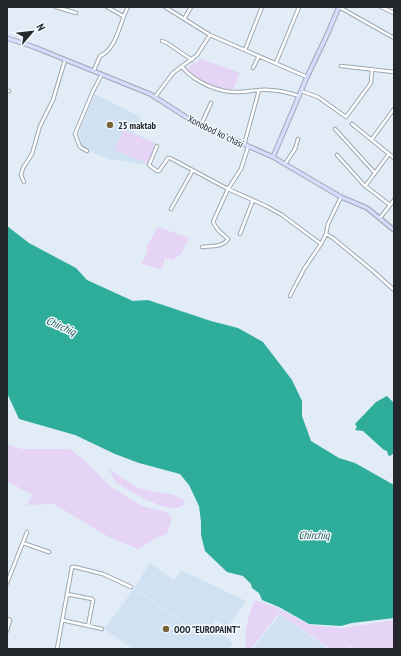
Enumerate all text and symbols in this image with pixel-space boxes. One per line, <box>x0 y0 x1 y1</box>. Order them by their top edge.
north arrow <box>12 12 52 52</box>
text: N <box>33 21 48 33</box>
street label: Xonobod koʻchasi <box>186 112 246 151</box>
place label: 25 maktab <box>118 119 157 132</box>
marker: 25 maktab <box>105 120 115 130</box>
water label: Chirchiq <box>44 313 79 339</box>
water label: Chirchiq <box>298 528 331 542</box>
place label: OOO "EUROPAINT" <box>174 623 241 636</box>
marker: OOO "EUROPAINT" <box>161 624 171 634</box>

